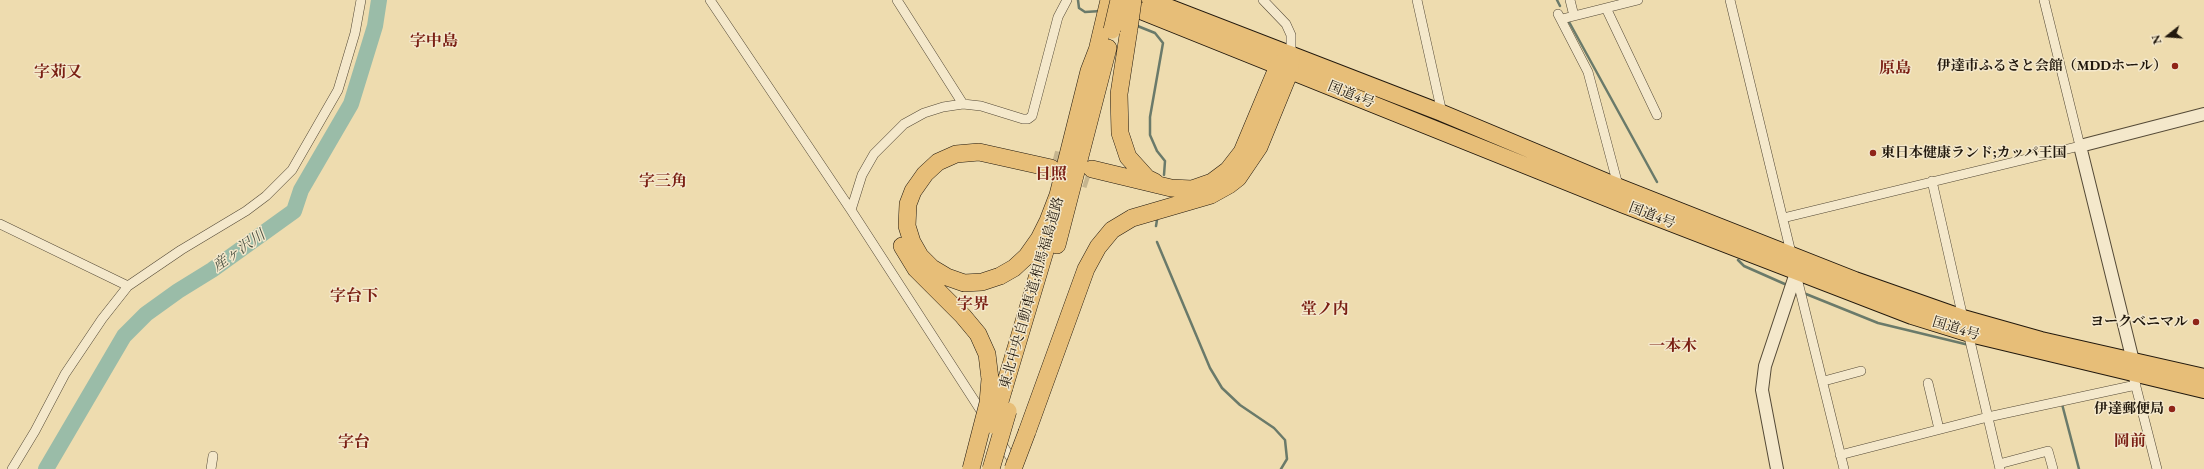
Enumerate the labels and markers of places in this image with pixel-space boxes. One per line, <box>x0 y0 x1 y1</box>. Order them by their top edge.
place label: 伊達市ふるさと会館（MDDホール） <box>1937 58 2167 74</box>
marker: 伊達市ふるさと会館（MDDホール） <box>2170 61 2180 71</box>
place label: 東日本健康ランド;カッパ王国 <box>1881 145 2066 161</box>
marker: 東日本健康ランド;カッパ王国 <box>1868 148 1878 158</box>
place label: ヨークベニマル <box>2090 314 2188 330</box>
marker: ヨークベニマル <box>2191 317 2201 327</box>
place label: 伊達郵便局 <box>2094 401 2164 417</box>
marker: 伊達郵便局 <box>2167 404 2177 414</box>

